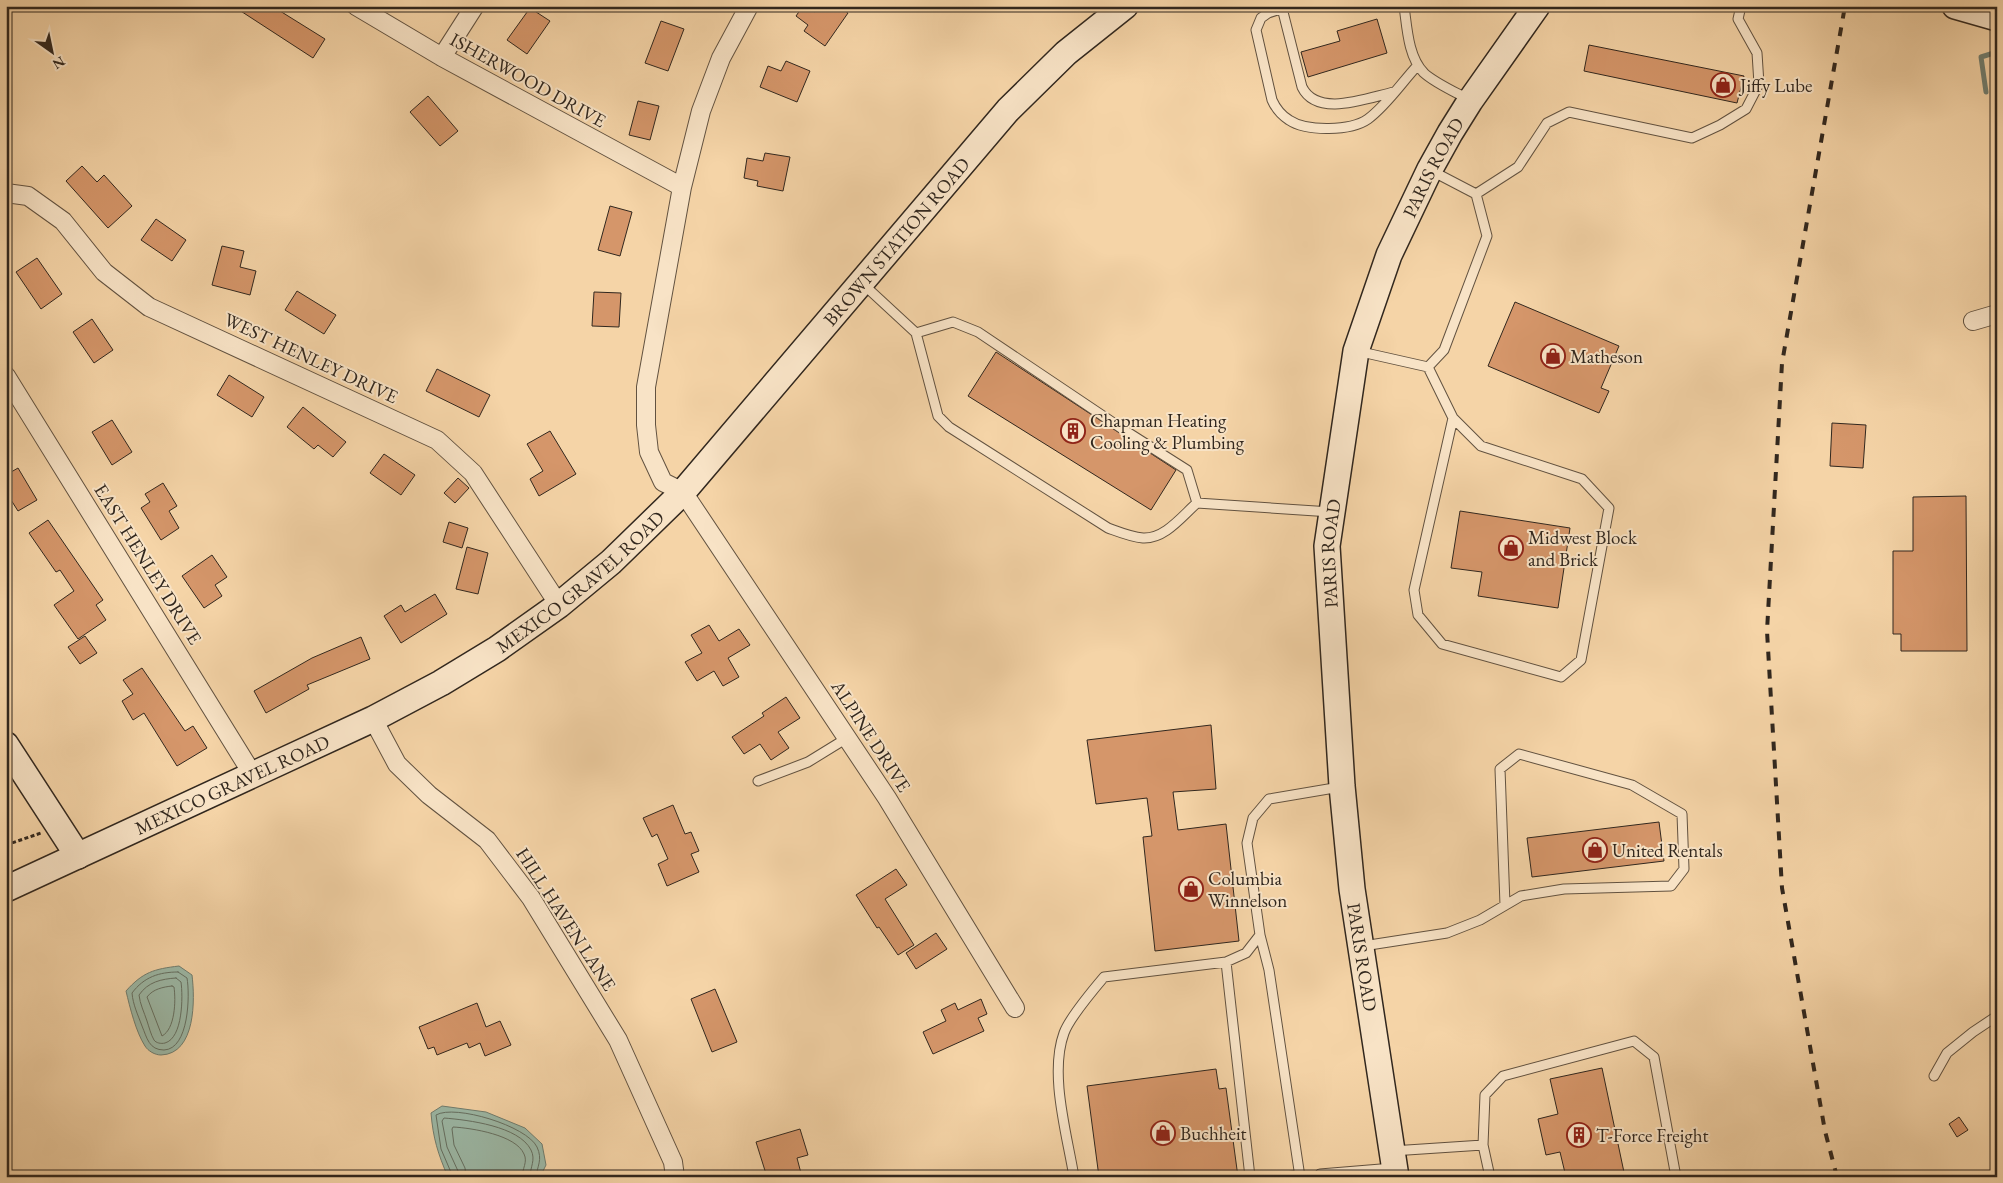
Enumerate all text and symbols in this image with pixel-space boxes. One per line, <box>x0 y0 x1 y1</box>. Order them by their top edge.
street label: ISHERWOOD DRIVE <box>446 27 611 133</box>
north arrow <box>28 28 78 78</box>
text: N <box>49 52 69 74</box>
shop icon: Jiffy Lube <box>1710 72 1736 98</box>
place label: Jiffy Lube <box>1738 73 1812 98</box>
street label: PARIS ROAD <box>1396 112 1469 221</box>
street label: BROWN STATION ROAD <box>818 152 975 331</box>
street label: WEST HENLEY DRIVE <box>220 307 402 409</box>
shop icon: Matheson <box>1540 343 1566 369</box>
place label: Matheson <box>1570 344 1643 369</box>
place label: Chapman Heating Cooling & Plumbing <box>1090 408 1245 455</box>
building icon: Chapman Heating Cooling & Plumbing <box>1060 418 1086 444</box>
street label: EAST HENLEY DRIVE <box>88 479 208 649</box>
street label: PARIS ROAD <box>1314 497 1346 609</box>
street label: MEXICO GRAVEL ROAD <box>491 505 669 658</box>
place label: Midwest Block and Brick <box>1528 525 1638 572</box>
shop icon: Midwest Block and Brick <box>1498 535 1524 561</box>
street label: ALPINE DRIVE <box>825 674 917 797</box>
street label: MEXICO GRAVEL ROAD <box>131 729 333 840</box>
shop icon: United Rentals <box>1582 837 1608 863</box>
place label: United Rentals <box>1612 838 1723 863</box>
street label: HILL HAVEN LANE <box>510 843 622 996</box>
place label: Columbia Winnelson <box>1208 866 1287 913</box>
shop icon: Columbia Winnelson <box>1178 876 1204 902</box>
street label: PARIS ROAD <box>1341 901 1383 1013</box>
shop icon: Buchheit <box>1150 1120 1176 1146</box>
place label: Buchheit <box>1180 1121 1247 1146</box>
building icon: T-Force Freight <box>1566 1122 1592 1148</box>
place label: T-Force Freight <box>1596 1123 1708 1148</box>

